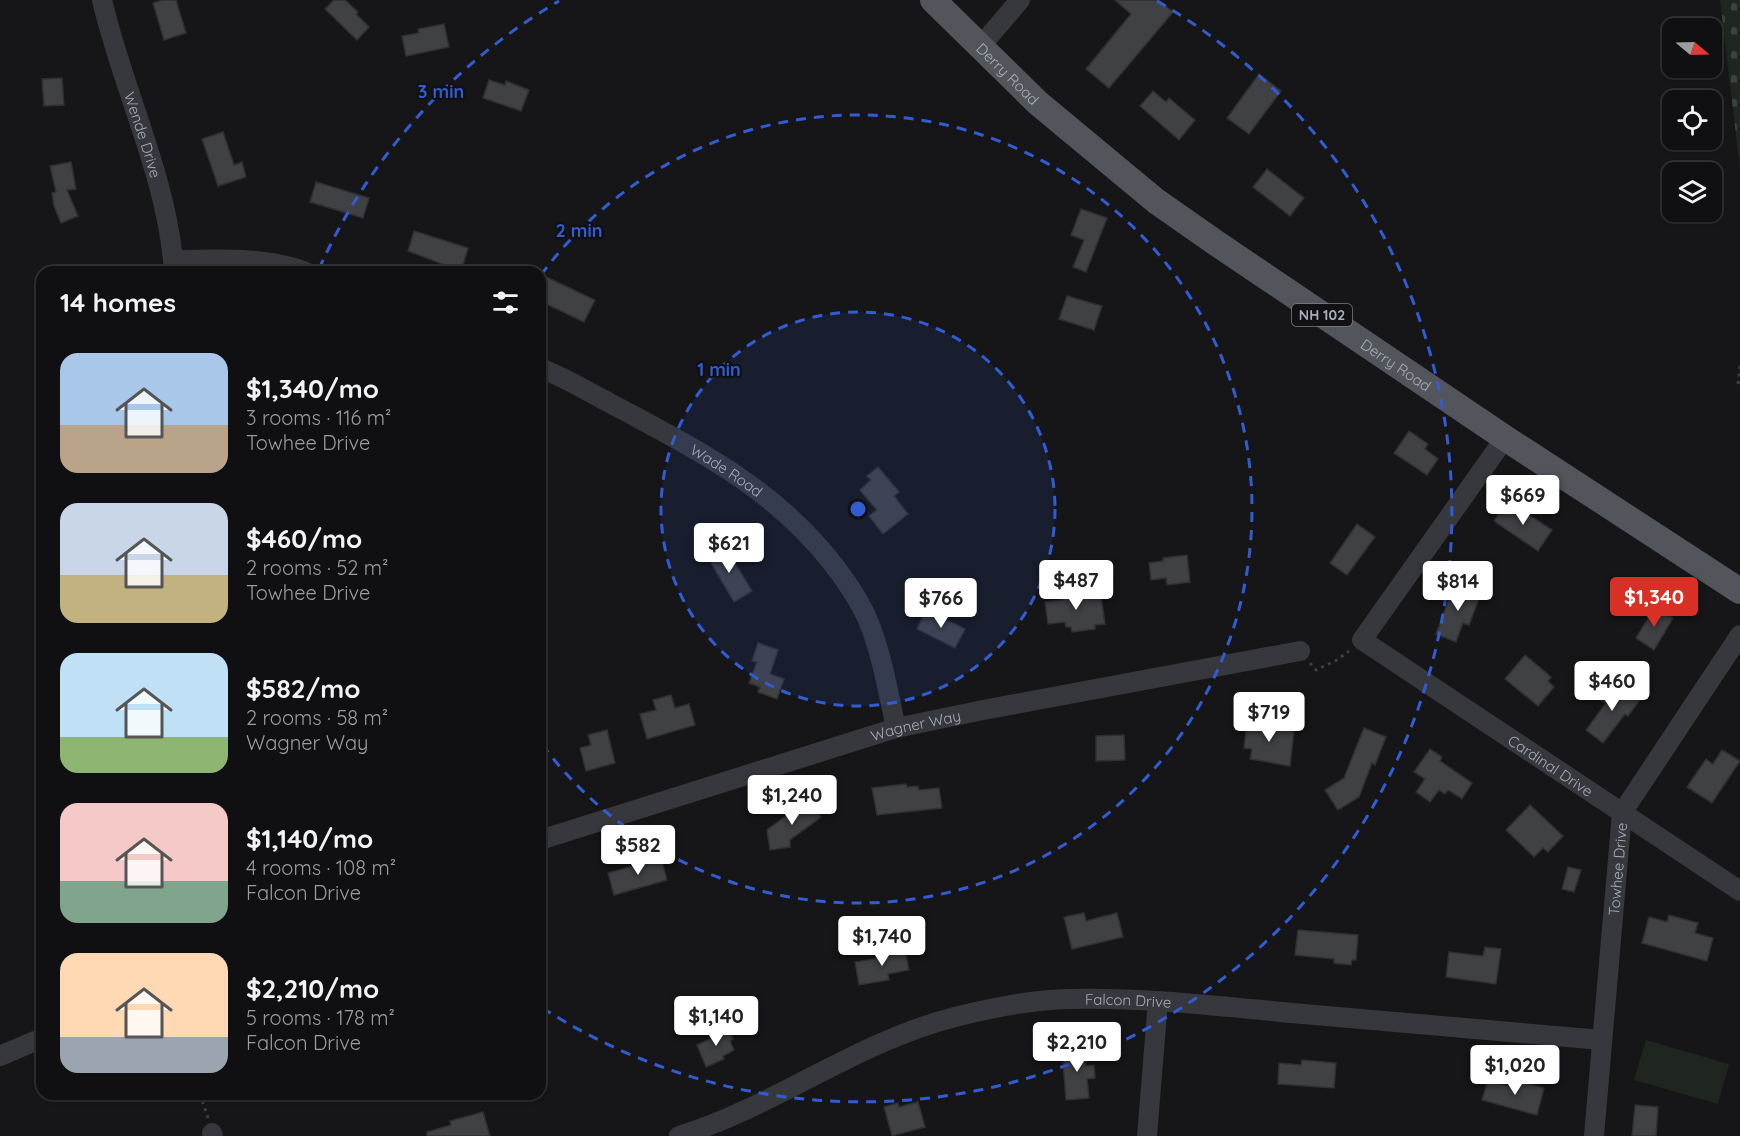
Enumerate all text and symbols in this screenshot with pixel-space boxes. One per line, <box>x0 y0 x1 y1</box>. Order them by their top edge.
north arrow <box>1662 18 1722 78</box>
map controls <box>1662 18 1722 222</box>
street label: Derry Road <box>972 38 1043 109</box>
text: 3 min <box>418 80 464 103</box>
street label: Wende Drive <box>120 89 166 180</box>
button: locate <box>1662 90 1722 150</box>
button: layers <box>1662 162 1722 222</box>
text: 2 min <box>556 219 602 242</box>
text: 14 homes <box>60 286 176 319</box>
icon: filters <box>489 286 522 319</box>
road number: NH 102 <box>1292 304 1352 326</box>
street label: Derry Road <box>1357 334 1435 395</box>
text: 1 min <box>697 358 741 381</box>
text: $1,340/mo <box>246 372 379 405</box>
icon: home <box>108 377 180 449</box>
text: 3 rooms · 116 m² <box>246 405 391 430</box>
text: Towhee Drive <box>246 430 370 455</box>
street label: Wade Road <box>687 440 767 501</box>
pin: $669 <box>1487 475 1559 526</box>
text: $669 <box>1500 482 1546 507</box>
centre of rings <box>848 499 868 519</box>
text: $460/mo <box>246 522 362 555</box>
pin: $621 <box>693 523 765 574</box>
icon: home <box>108 527 180 599</box>
text: $621 <box>708 530 750 555</box>
text: 2 rooms · 52 m² <box>246 555 388 580</box>
pin: $487 <box>1040 560 1112 611</box>
pin: $814 <box>1422 561 1494 612</box>
text: $487 <box>1053 567 1099 592</box>
text: $814 <box>1437 568 1479 593</box>
pin: $1,340 <box>1605 577 1703 628</box>
pin: $766 <box>905 578 977 629</box>
text: Towhee Drive <box>246 580 370 605</box>
text: $1,340 <box>1624 584 1684 609</box>
text: $766 <box>919 585 963 610</box>
pin: $460 <box>1576 661 1648 712</box>
text: $460 <box>1588 668 1636 693</box>
text: $582/mo <box>246 672 361 705</box>
icon: home <box>108 677 180 749</box>
pin: $719 <box>1233 692 1305 743</box>
text: $719 <box>1248 699 1290 724</box>
text: 2 rooms · 58 m² <box>246 705 388 730</box>
street label: Wagner Way <box>868 705 962 745</box>
text: Wagner Way <box>246 730 368 755</box>
street label: Cardinal Drive <box>1505 730 1597 800</box>
pin: $1,240 <box>743 775 841 826</box>
text: $1,240 <box>762 782 822 807</box>
text: $1,140/mo <box>246 822 373 855</box>
street label: Towhee Drive <box>1604 822 1631 916</box>
pin: $582 <box>602 825 674 876</box>
icon: home <box>108 827 180 899</box>
text: $582 <box>615 832 661 857</box>
text: 4 rooms · 108 m² <box>246 855 396 880</box>
text: Falcon Drive <box>246 880 361 905</box>
pin: $1,740 <box>833 916 931 967</box>
text: $1,740 <box>852 923 912 948</box>
text: $2,210/mo <box>246 972 379 1005</box>
icon: home <box>108 977 180 1049</box>
street label: Falcon Drive <box>1085 989 1172 1011</box>
pin: $1,140 <box>667 996 765 1047</box>
text: $1,140 <box>688 1003 744 1028</box>
text: 5 rooms · 178 m² <box>246 1005 395 1030</box>
pin: $2,210 <box>1028 1022 1126 1073</box>
text: $2,210 <box>1047 1029 1107 1054</box>
text: Falcon Drive <box>246 1030 361 1055</box>
pin: $1,020 <box>1466 1045 1564 1096</box>
text: $1,020 <box>1484 1052 1546 1077</box>

